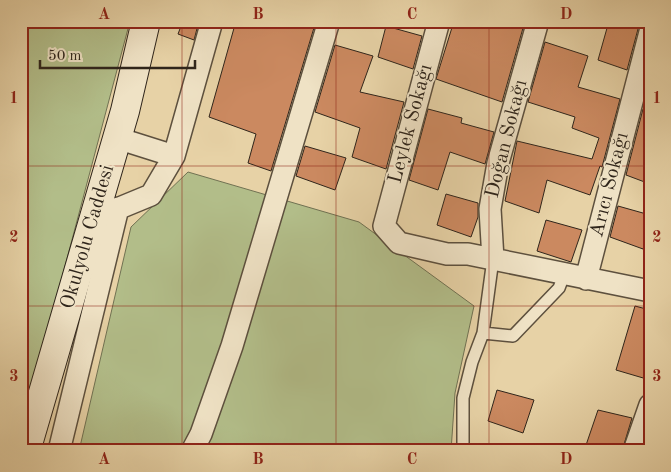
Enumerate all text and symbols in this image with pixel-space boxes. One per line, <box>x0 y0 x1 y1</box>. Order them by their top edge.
text: A <box>98 7 110 23</box>
text: B <box>252 7 264 23</box>
text: C <box>407 7 417 23</box>
text: D <box>560 7 572 23</box>
scale bar <box>40 38 195 70</box>
text: 50 m <box>48 49 82 64</box>
street label: Leylek Sokağı <box>385 62 437 186</box>
street label: Doğan Sokağı <box>483 78 531 200</box>
text: 1 <box>9 91 19 107</box>
text: 1 <box>652 91 662 107</box>
street label: Arıcı Sokağı <box>587 130 633 240</box>
street label: Okulyolu Caddesi <box>58 163 118 311</box>
text: 2 <box>9 230 19 246</box>
text: 2 <box>652 230 662 246</box>
text: 3 <box>9 369 19 385</box>
text: 3 <box>652 369 662 385</box>
text: A <box>98 452 110 468</box>
text: B <box>252 452 264 468</box>
text: C <box>407 452 417 468</box>
text: D <box>560 452 572 468</box>

